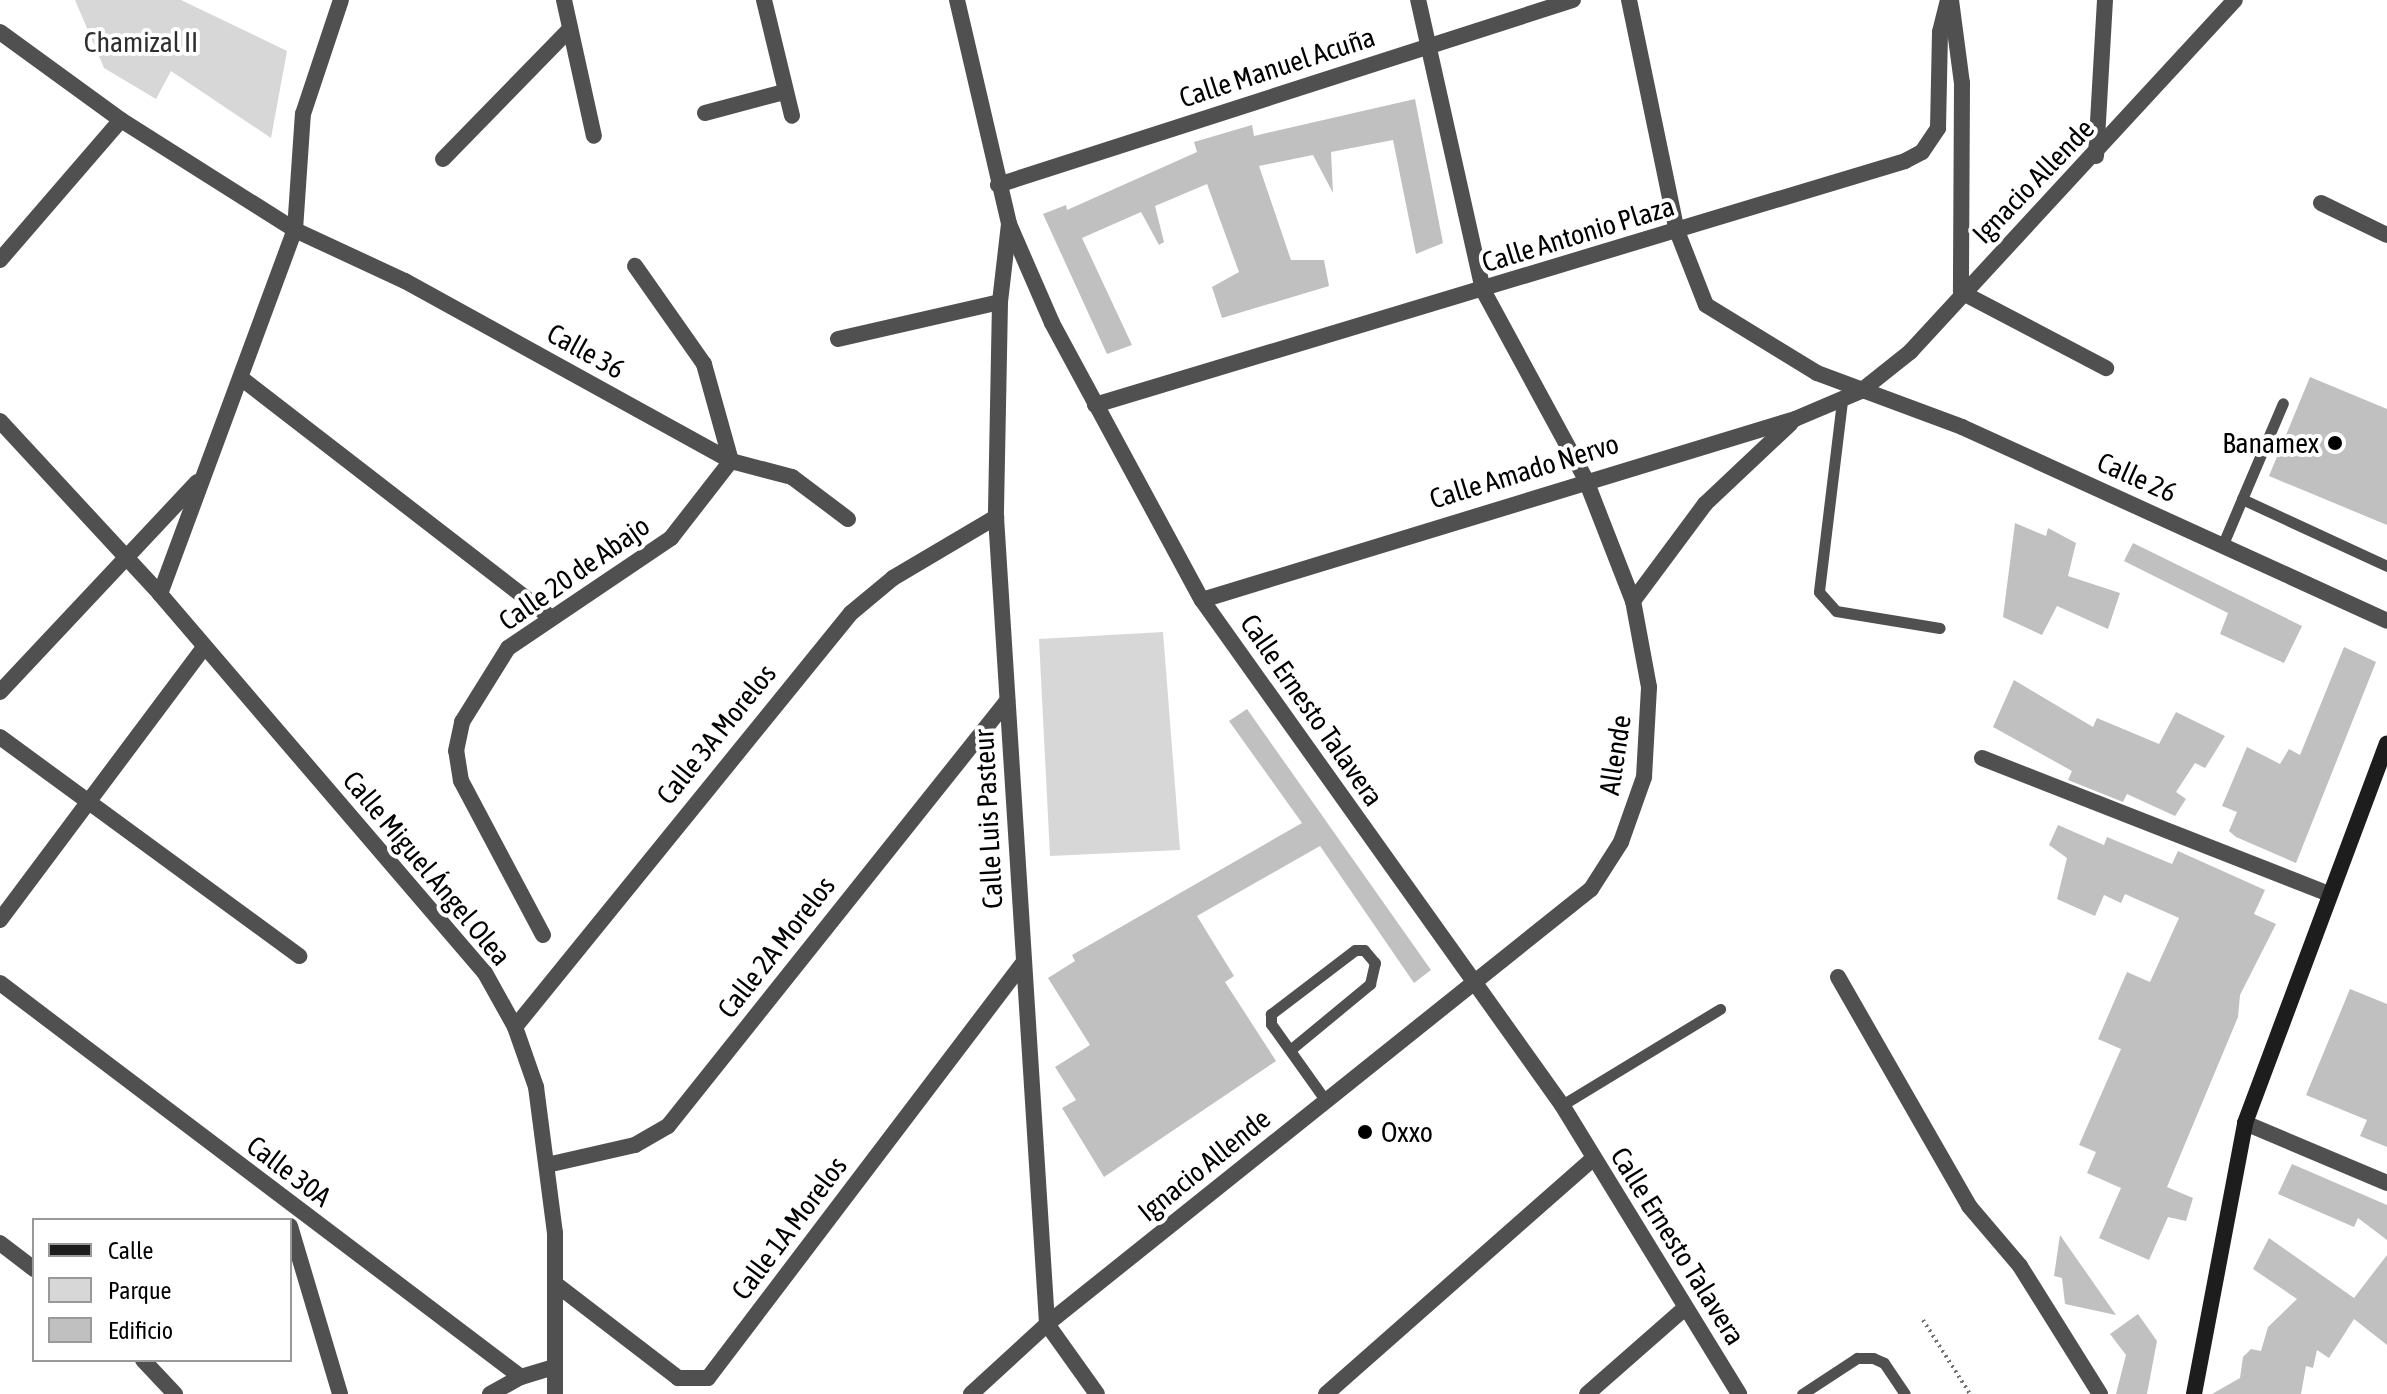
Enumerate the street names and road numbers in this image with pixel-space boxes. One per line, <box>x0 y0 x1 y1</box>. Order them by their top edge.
street label: Calle Manuel Acuña <box>1175 20 1379 114</box>
street label: Ignacio Allende <box>1965 112 2101 250</box>
street label: Calle Antonio Plaza <box>1478 189 1678 279</box>
street label: Calle 36 <box>542 316 630 386</box>
street label: Calle Amado Nervo <box>1425 426 1623 516</box>
street label: Calle 26 <box>2092 445 2182 509</box>
street label: Calle 20 de Abajo <box>492 509 656 637</box>
street label: Calle Ernesto Talavera <box>1233 608 1391 812</box>
street label: Calle 3A Morelos <box>649 657 783 811</box>
street label: Allende <box>1592 713 1638 797</box>
street label: Calle Luis Pasteur <box>967 728 1009 910</box>
street label: Calle Miguel Ángel Olea <box>336 764 518 972</box>
street label: Calle 2A Morelos <box>710 869 842 1025</box>
street label: Ignacio Allende <box>1131 1102 1277 1228</box>
street label: Calle 30A <box>240 1128 338 1214</box>
street label: Calle Ernesto Talavera <box>1604 1141 1752 1351</box>
street label: Calle 1A Morelos <box>724 1150 854 1306</box>

